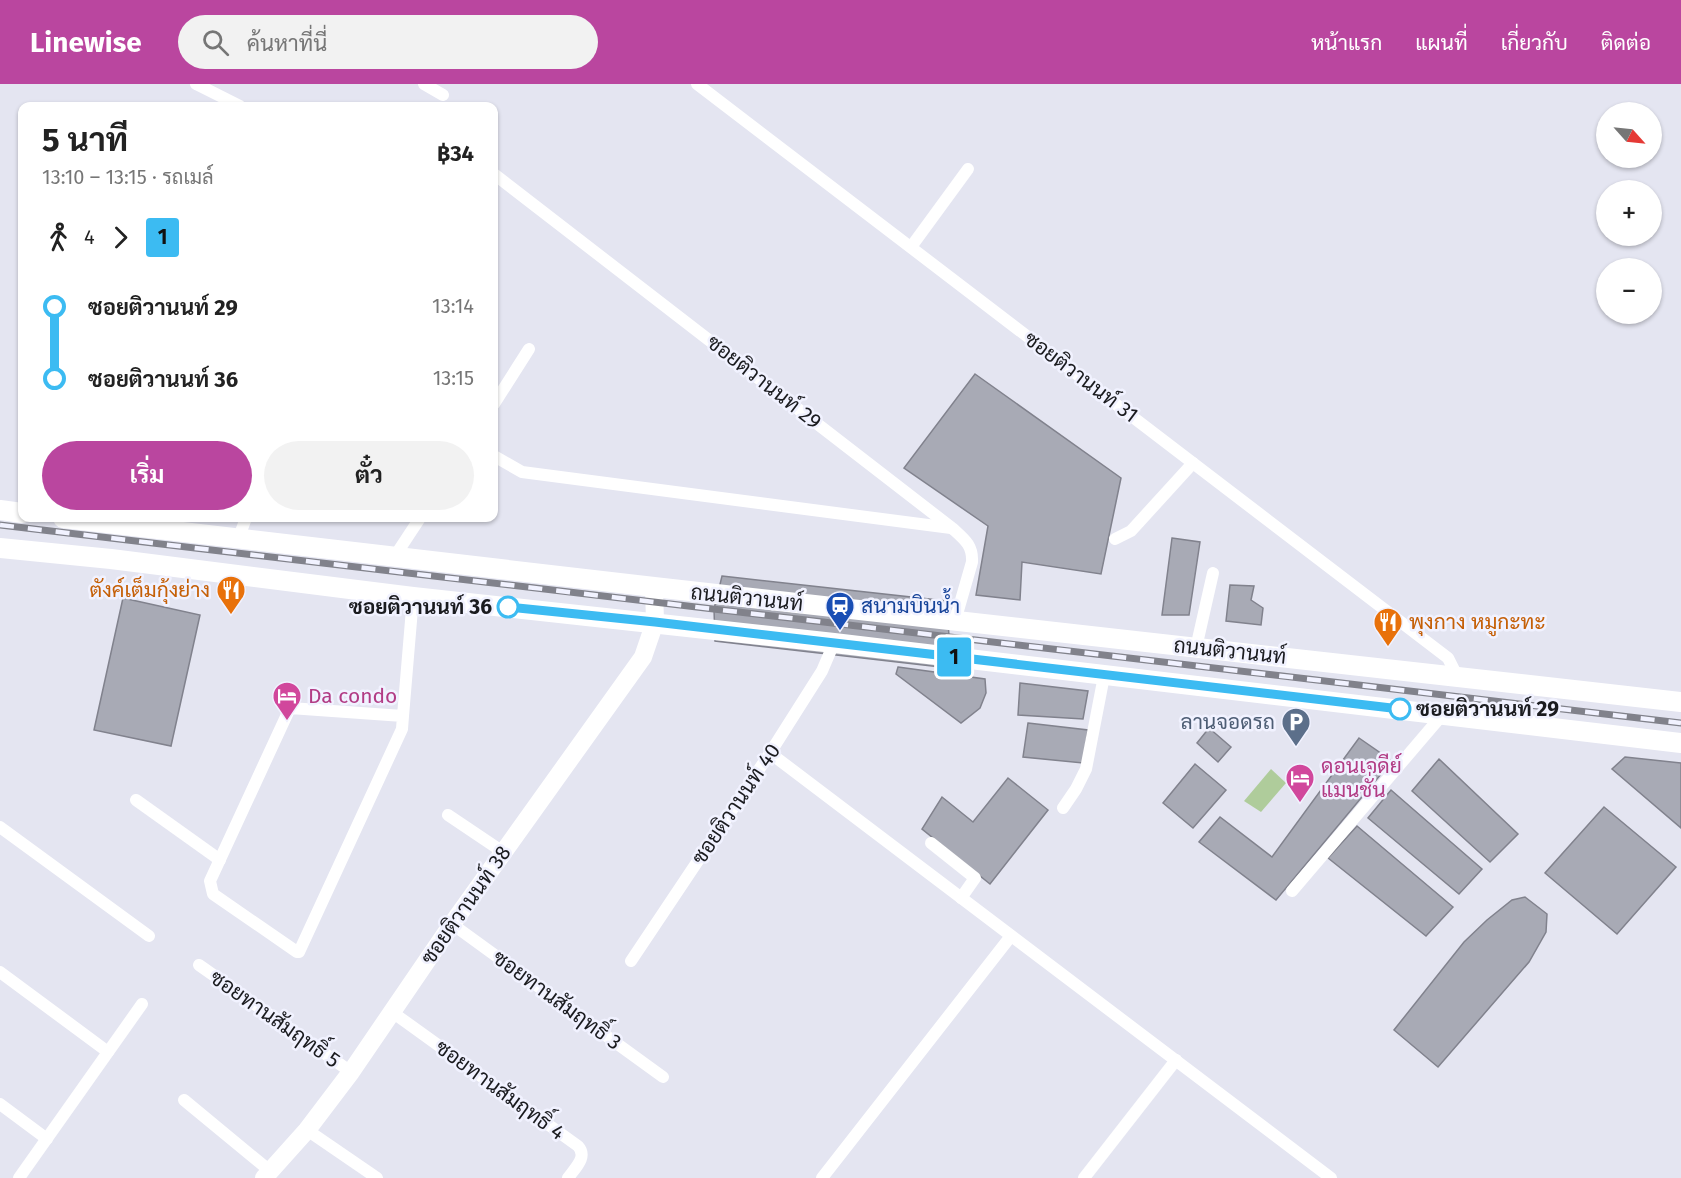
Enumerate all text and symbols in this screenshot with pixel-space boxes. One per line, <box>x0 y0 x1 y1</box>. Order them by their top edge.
search box <box>178 15 598 69</box>
text: Linewise <box>30 26 142 59</box>
icon: search <box>199 26 232 59</box>
text: ค้นหาที่นี่ <box>247 30 327 57</box>
text: หน้าแรก <box>1311 30 1382 56</box>
text: แผนที่ <box>1415 30 1468 56</box>
text: เกี่ยวกับ <box>1501 30 1568 56</box>
text: ติดต่อ <box>1601 30 1651 56</box>
north arrow <box>1596 102 1662 168</box>
map controls <box>1596 102 1662 324</box>
text: 5 นาที <box>42 120 128 160</box>
text: ฿34 <box>437 140 474 167</box>
text: 13:10 – 13:15 · รถเมล์ <box>42 165 214 189</box>
button: + <box>1596 180 1662 246</box>
icon: walk <box>42 221 75 254</box>
icon: forward <box>104 221 137 254</box>
text: 1 <box>158 224 167 250</box>
text: 4 <box>84 225 95 249</box>
button: − <box>1596 258 1662 324</box>
text: ซอยติวานนท์ 29 <box>88 294 238 321</box>
text: 13:14 <box>432 294 474 318</box>
street label: ซอยติวานนท์ 31 <box>1019 325 1144 428</box>
street label: ซอยติวานนท์ 29 <box>702 328 827 435</box>
text: ซอยติวานนท์ 36 <box>88 366 238 393</box>
text: 13:15 <box>433 366 474 390</box>
button: เริ่ม <box>42 441 252 510</box>
button: ตั๋ว <box>264 441 474 510</box>
restaurant icon: ตังค์เต็มกุ้งย่าง <box>215 574 247 616</box>
place label: ตังค์เต็มกุ้งย่าง <box>90 575 210 604</box>
street label: ถนนติวานนท์ <box>689 578 805 617</box>
place label: สนามบินน้ำ <box>861 588 960 619</box>
station icon: สนามบินน้ำ <box>824 590 856 632</box>
place label: ซอยติวานนท์ 36 <box>349 594 492 620</box>
marker: ซอยติวานนท์ 36 <box>497 596 519 618</box>
restaurant icon: พุงกาง หมูกะทะ <box>1372 606 1404 648</box>
place label: พุงกาง หมูกะทะ <box>1409 609 1546 637</box>
street label: ถนนติวานนท์ <box>1172 631 1288 670</box>
line badge: 1 <box>934 638 974 676</box>
text: 1 <box>949 644 959 670</box>
hotel icon: Da condo <box>271 680 303 722</box>
place label: Da condo <box>308 683 397 709</box>
place label: ซอยติวานนท์ 29 <box>1416 696 1559 722</box>
marker: ซอยติวานนท์ 29 <box>1389 698 1411 720</box>
parking icon: ลานจอดรถ <box>1280 706 1312 748</box>
place label: ลานจอดรถ <box>1180 709 1275 735</box>
street label: ซอยติวานนท์ 40 <box>685 738 786 869</box>
place label: ดอนเจดีย์ แมนชั่น <box>1321 752 1402 803</box>
hotel icon: ดอนเจดีย์ แมนชั่น <box>1284 762 1316 804</box>
street label: ซอยติวานนท์ 38 <box>415 840 517 969</box>
street label: ซอยทานสัมฤทธิ์ 3 <box>487 939 631 1056</box>
street label: ซอยทานสัมฤทธิ์ 5 <box>205 959 349 1074</box>
street label: ซอยทานสัมฤทธิ์ 4 <box>430 1029 574 1146</box>

